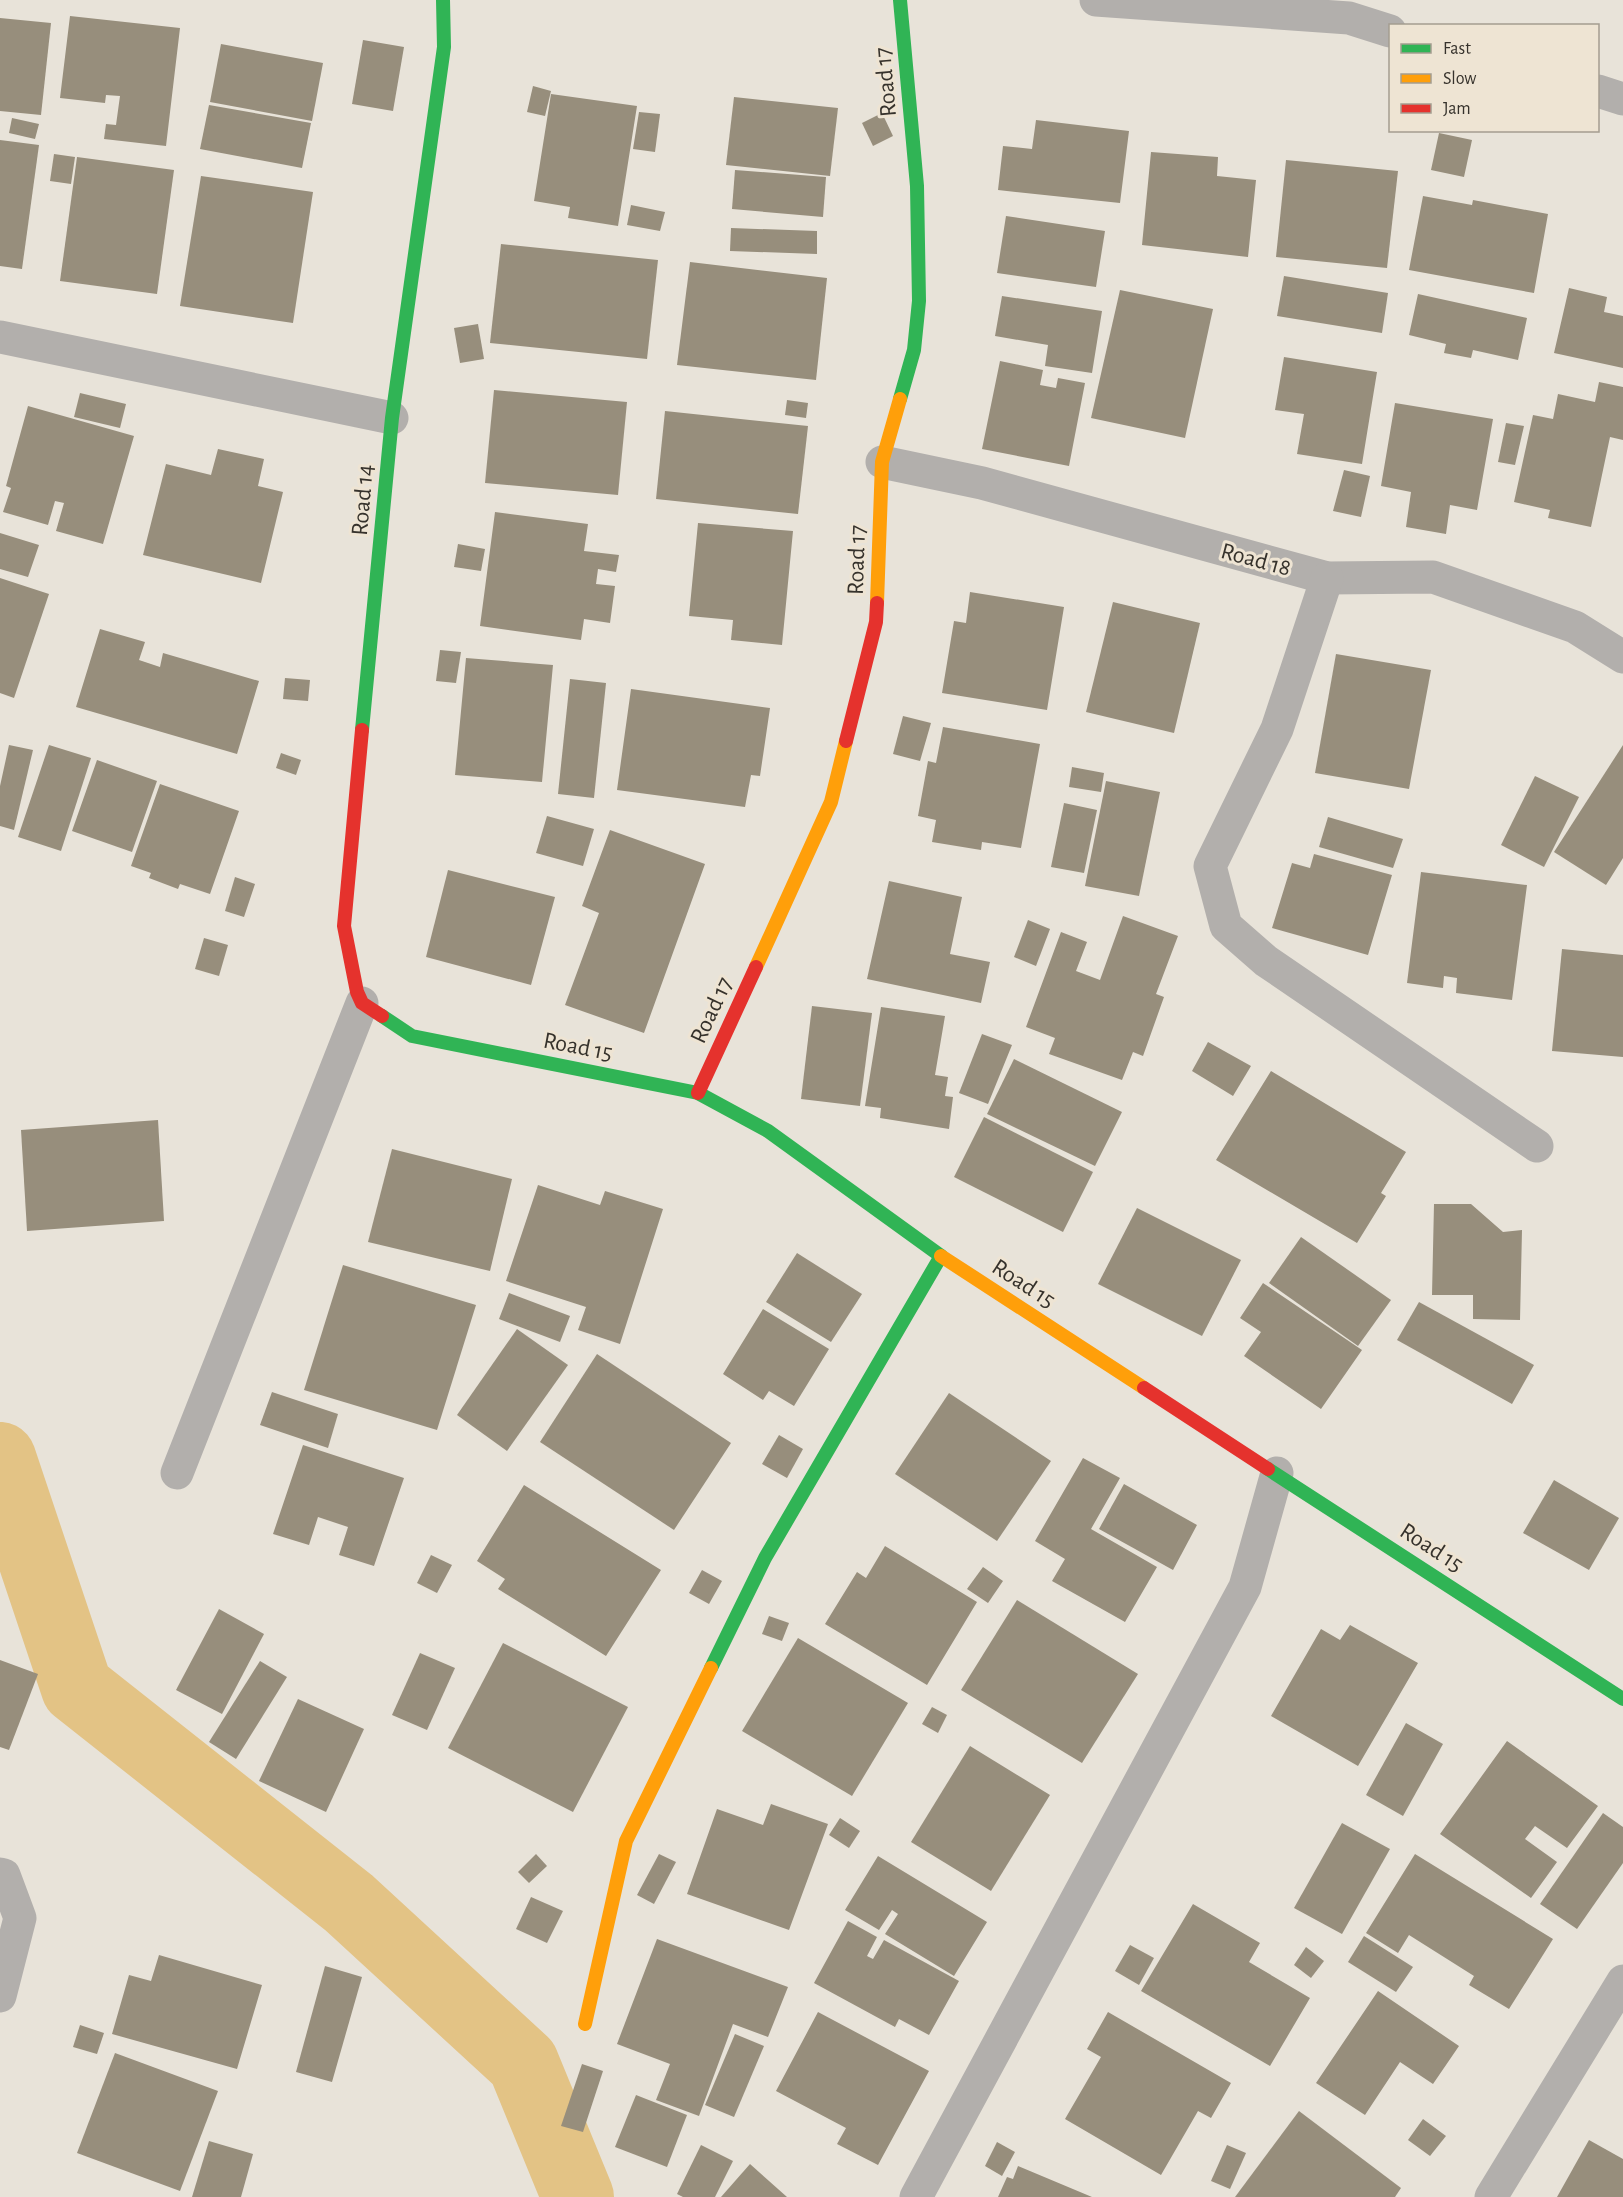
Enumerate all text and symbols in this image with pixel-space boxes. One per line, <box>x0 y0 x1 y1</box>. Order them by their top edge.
legend <box>1389 24 1599 132</box>
text: Fast <box>1443 40 1471 58</box>
street label: Road 17 <box>871 46 901 118</box>
text: Slow <box>1443 70 1476 88</box>
text: Jam <box>1443 100 1471 118</box>
street label: Road 14 <box>348 463 378 537</box>
street label: Road 17 <box>844 525 870 595</box>
street label: Road 18 <box>1218 539 1293 581</box>
street label: Road 17 <box>686 974 738 1047</box>
street label: Road 15 <box>541 1029 614 1065</box>
street label: Road 15 <box>988 1255 1059 1313</box>
street label: Road 15 <box>1396 1519 1467 1577</box>

